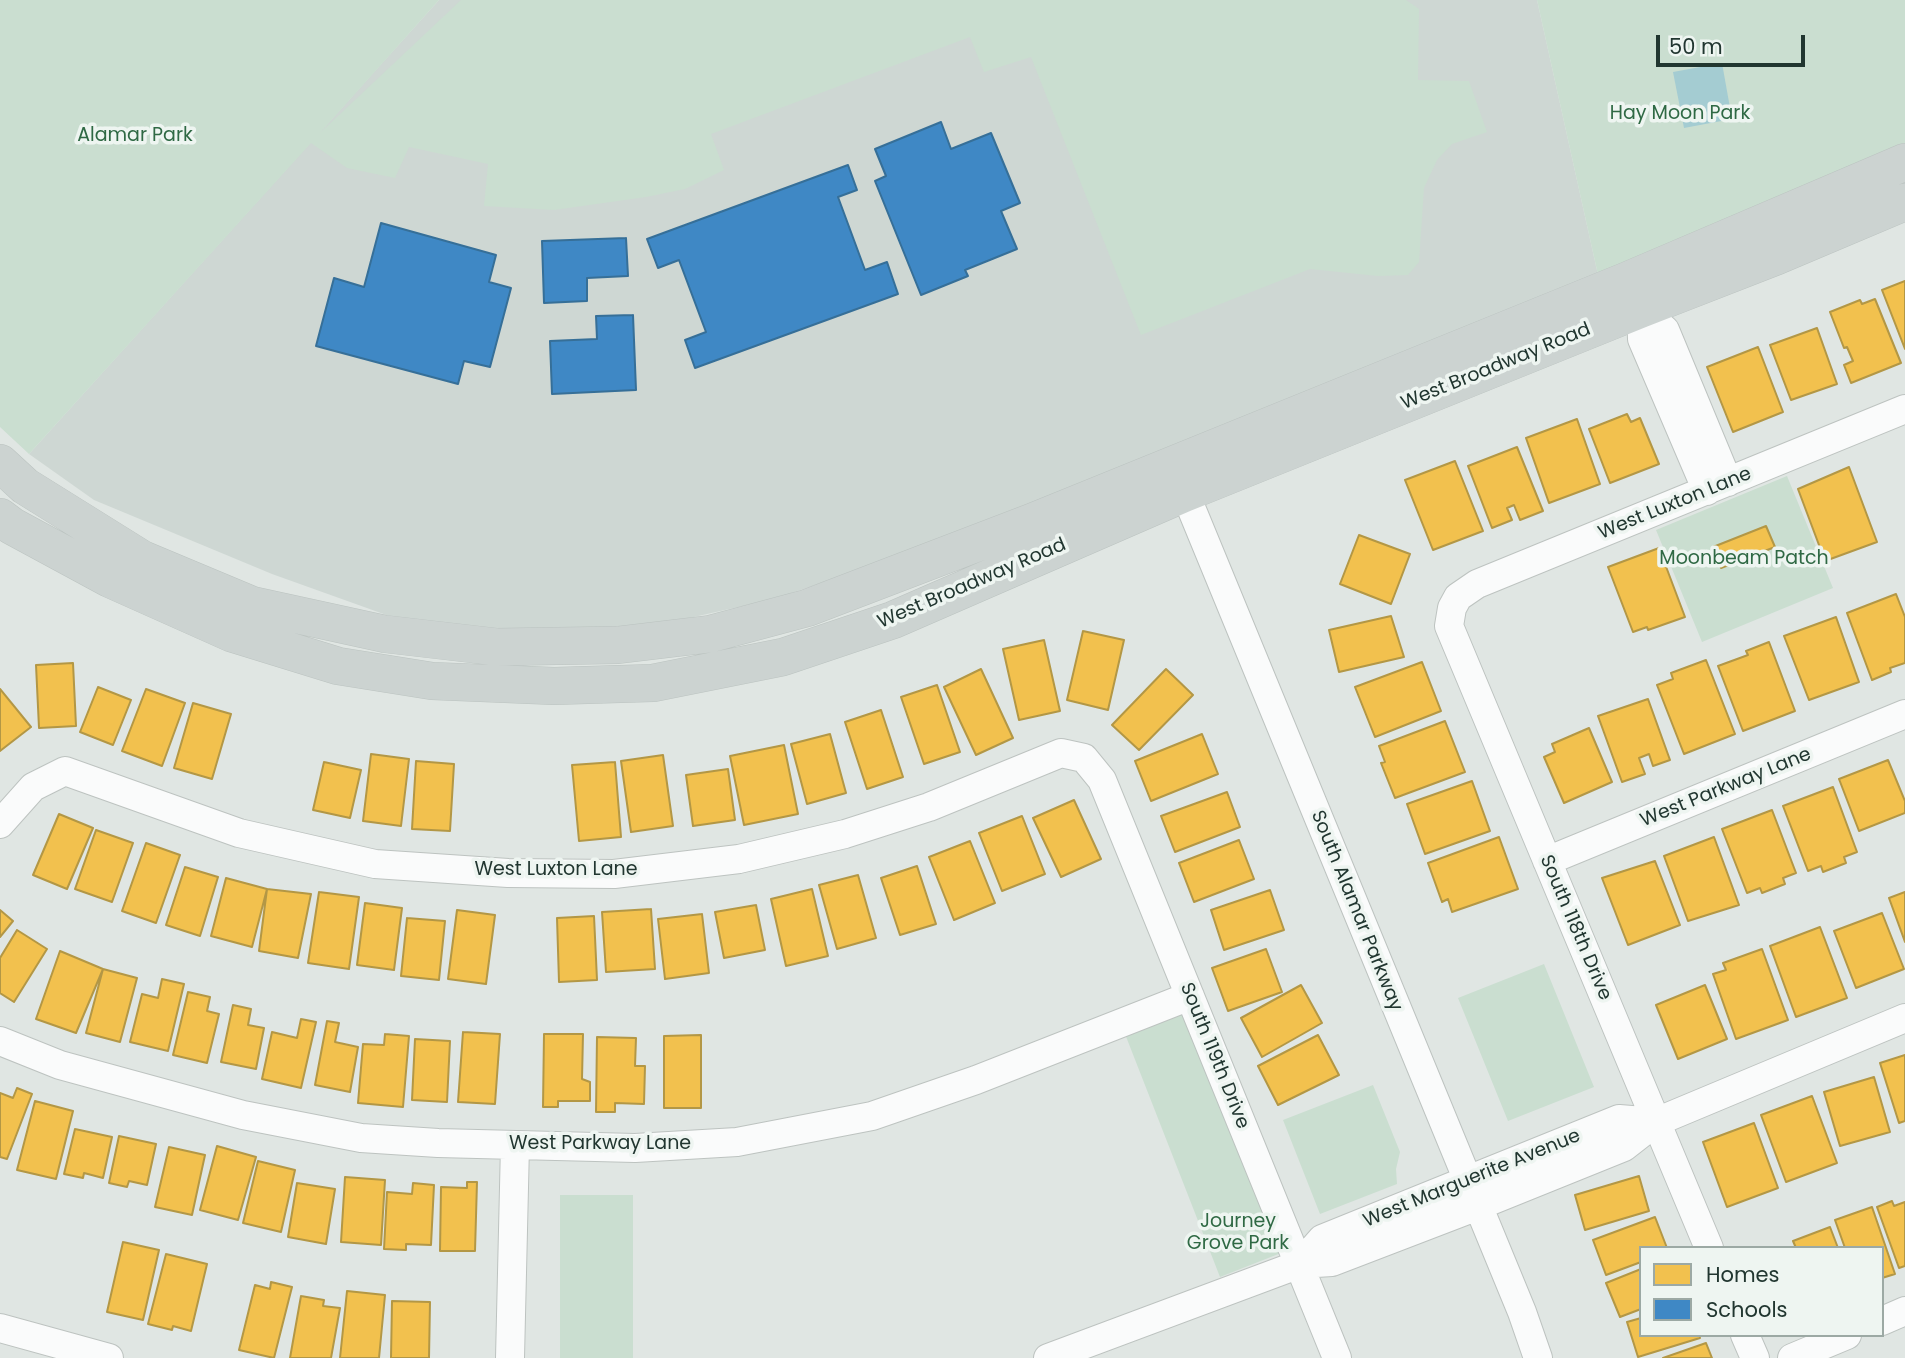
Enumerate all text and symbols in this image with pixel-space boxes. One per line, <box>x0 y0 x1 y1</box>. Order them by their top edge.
scale bar <box>1660 21 1809 65</box>
text: 50 m <box>1669 32 1723 61</box>
park label: Hay Moon Park <box>1610 103 1750 125</box>
park label: Alamar Park <box>77 125 193 147</box>
street label: West Broadway Road <box>1398 319 1594 415</box>
street label: West Luxton Lane <box>1595 463 1755 545</box>
street label: West Broadway Road <box>874 534 1070 634</box>
park label: Moonbeam Patch <box>1659 548 1829 570</box>
street label: West Parkway Lane <box>1637 743 1815 833</box>
street label: South Alamar Parkway <box>1305 807 1407 1015</box>
street label: South 118th Drive <box>1534 852 1616 1004</box>
street label: West Luxton Lane <box>474 859 638 881</box>
street label: South 119th Drive <box>1174 980 1254 1132</box>
street label: West Marguerite Avenue <box>1360 1125 1584 1233</box>
street label: West Parkway Lane <box>509 1133 691 1155</box>
park label: Journey Grove Park <box>1187 1211 1289 1255</box>
legend <box>1639 1246 1884 1337</box>
text: Homes <box>1706 1260 1780 1289</box>
text: Schools <box>1706 1295 1788 1324</box>

